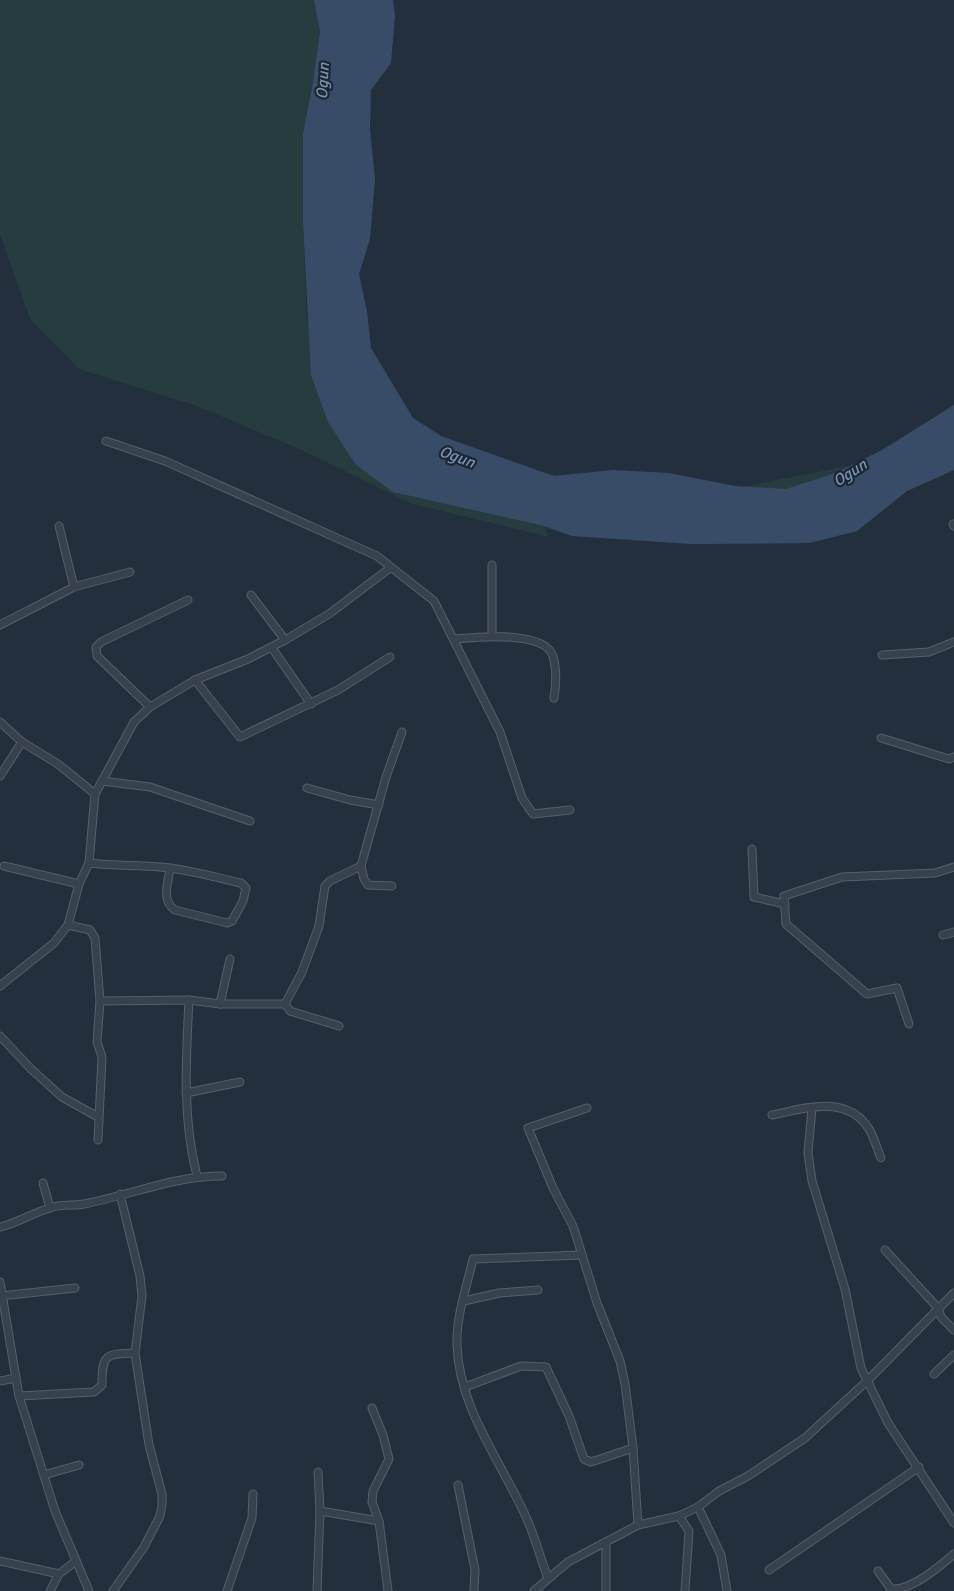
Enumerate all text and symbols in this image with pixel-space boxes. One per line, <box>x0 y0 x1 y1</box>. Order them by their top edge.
water label: Ogun <box>312 61 334 100</box>
water label: Ogun <box>436 441 479 473</box>
water label: Ogun <box>829 454 872 491</box>

